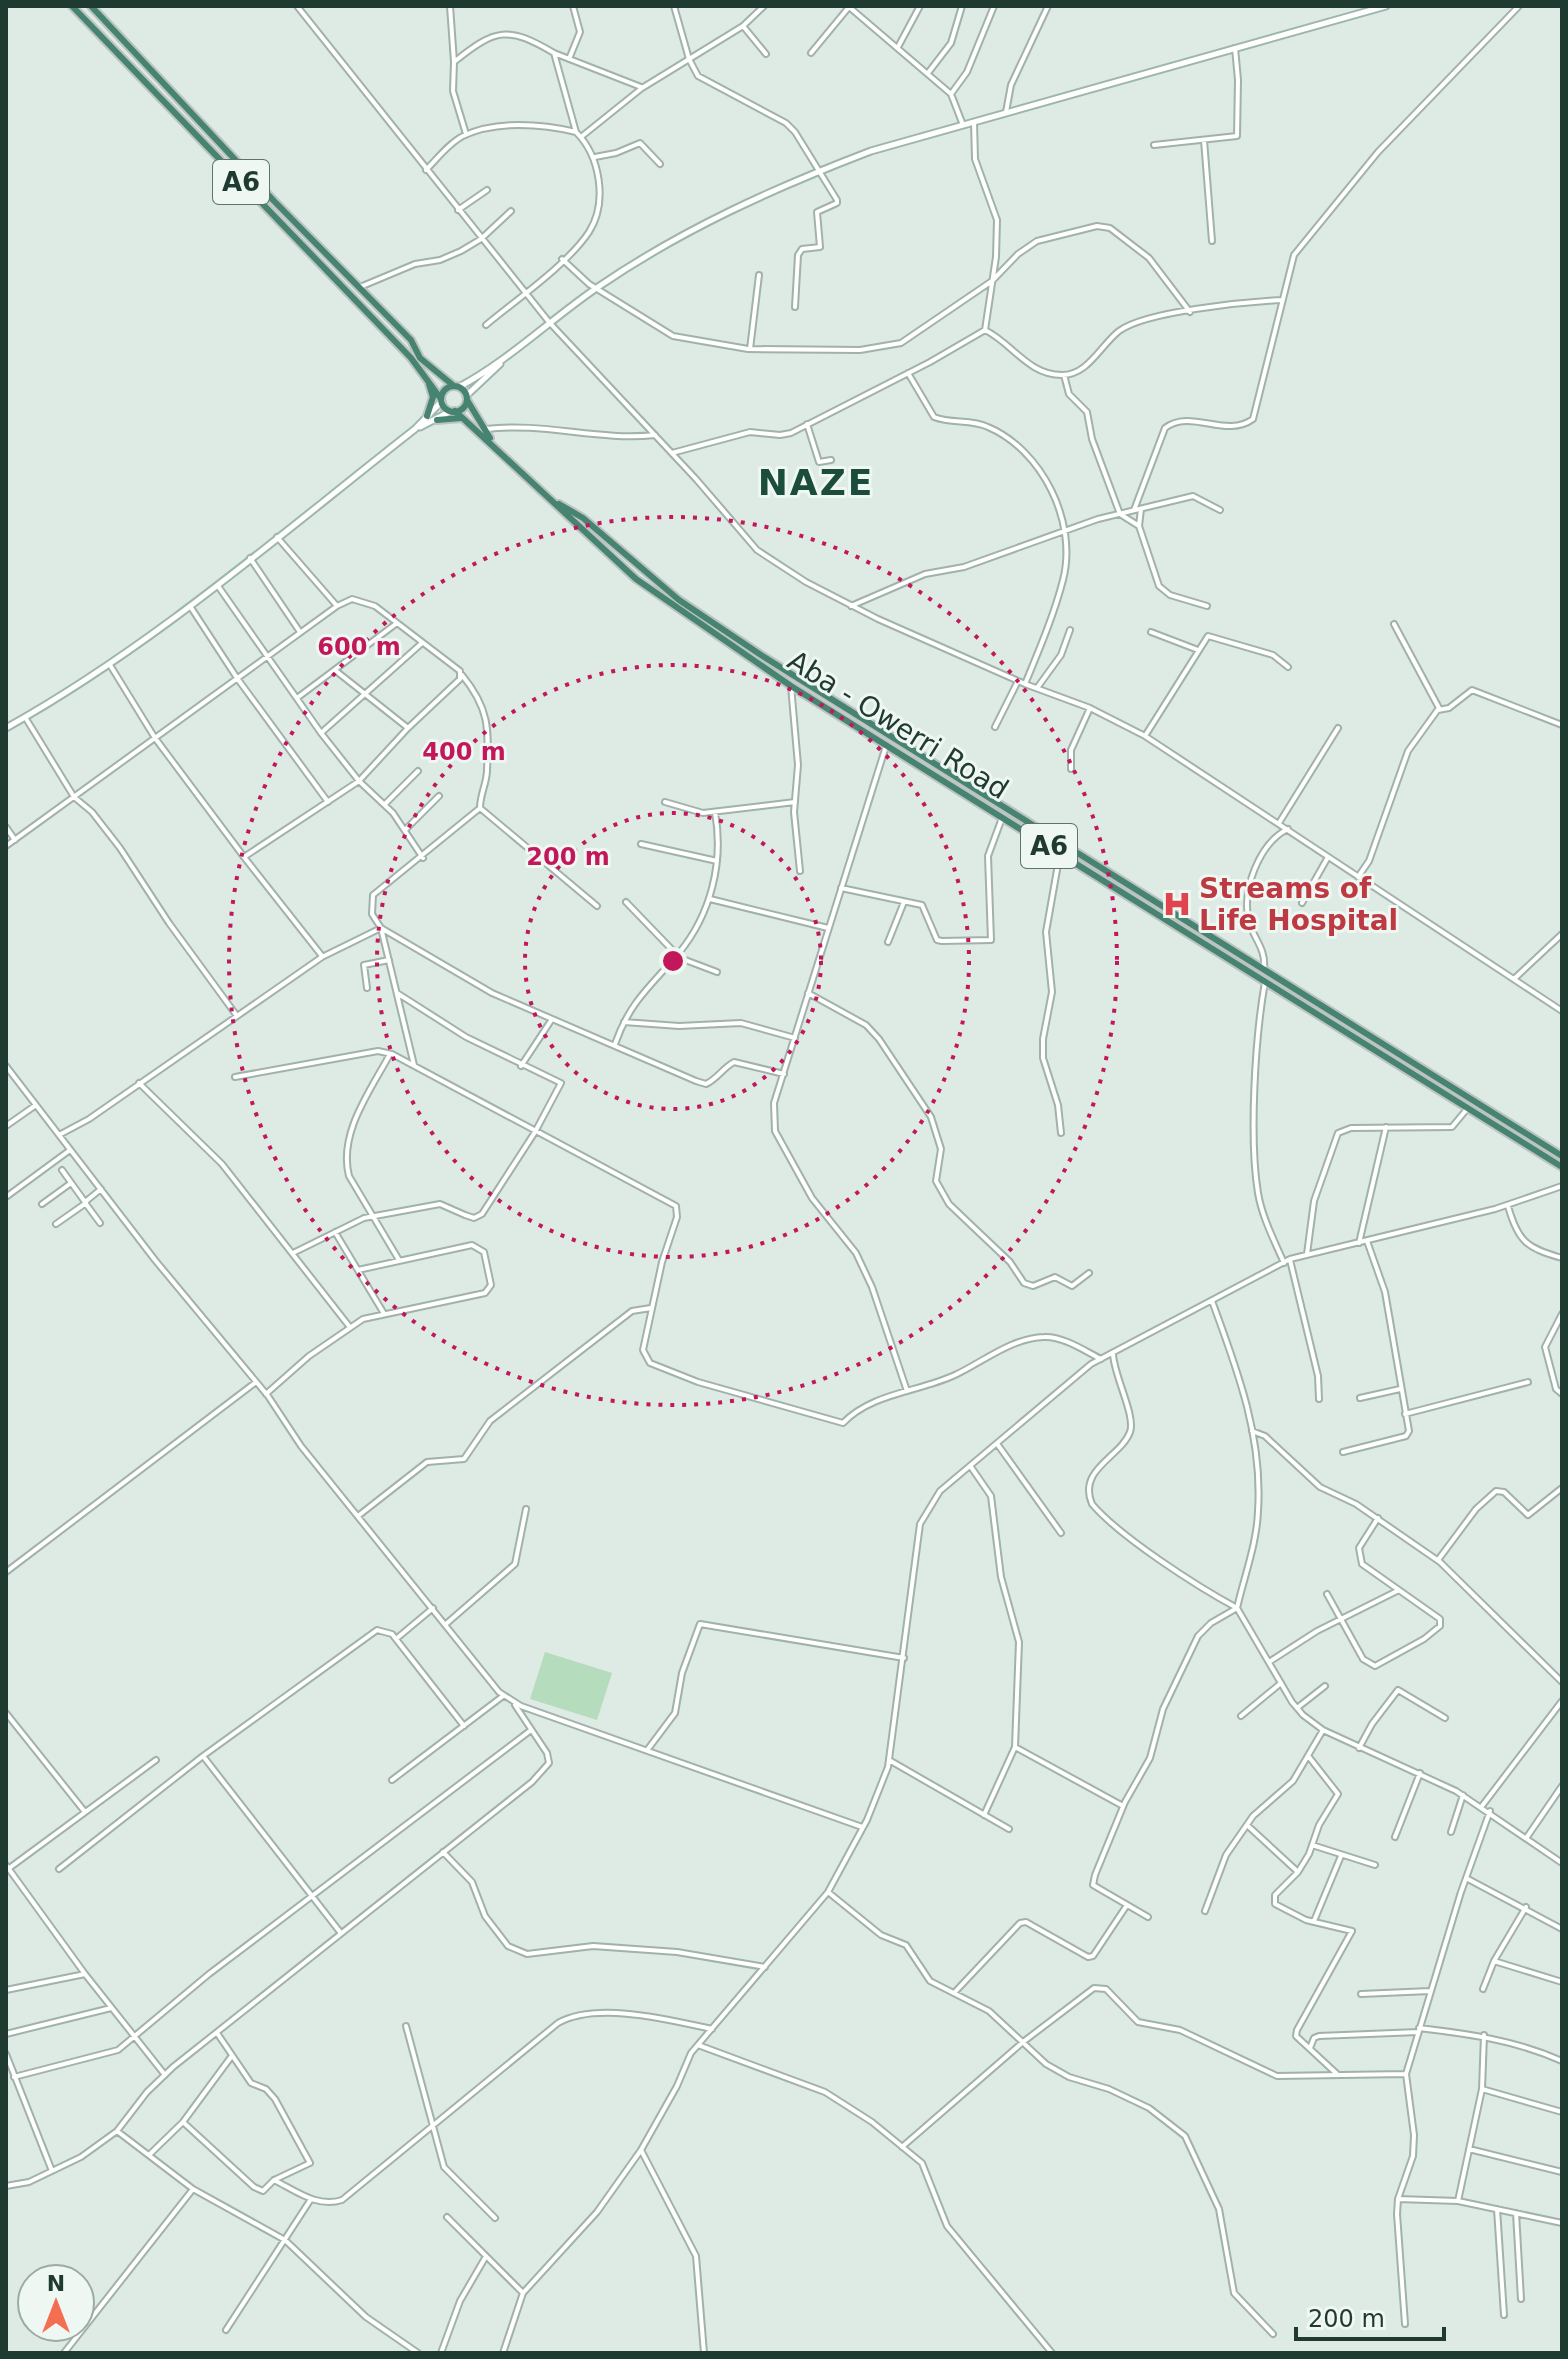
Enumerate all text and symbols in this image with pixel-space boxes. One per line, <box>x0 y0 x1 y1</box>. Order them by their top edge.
road number: A6 <box>213 160 269 204</box>
district label: NAZE <box>758 462 874 503</box>
text: 600 m <box>317 633 401 661</box>
street label: Aba - Owerri Road <box>782 644 1014 806</box>
text: 400 m <box>422 738 506 766</box>
road number: A6 <box>1021 824 1077 868</box>
text: 200 m <box>526 843 610 871</box>
place label: Streams of Life Hospital <box>1199 872 1398 937</box>
hospital icon: Streams of Life Hospital <box>1162 889 1192 919</box>
centre of rings <box>659 947 687 975</box>
north arrow <box>16 2263 96 2343</box>
text: N <box>47 2271 65 2296</box>
scale bar <box>1296 2291 1444 2341</box>
text: 200 m <box>1308 2305 1385 2333</box>

